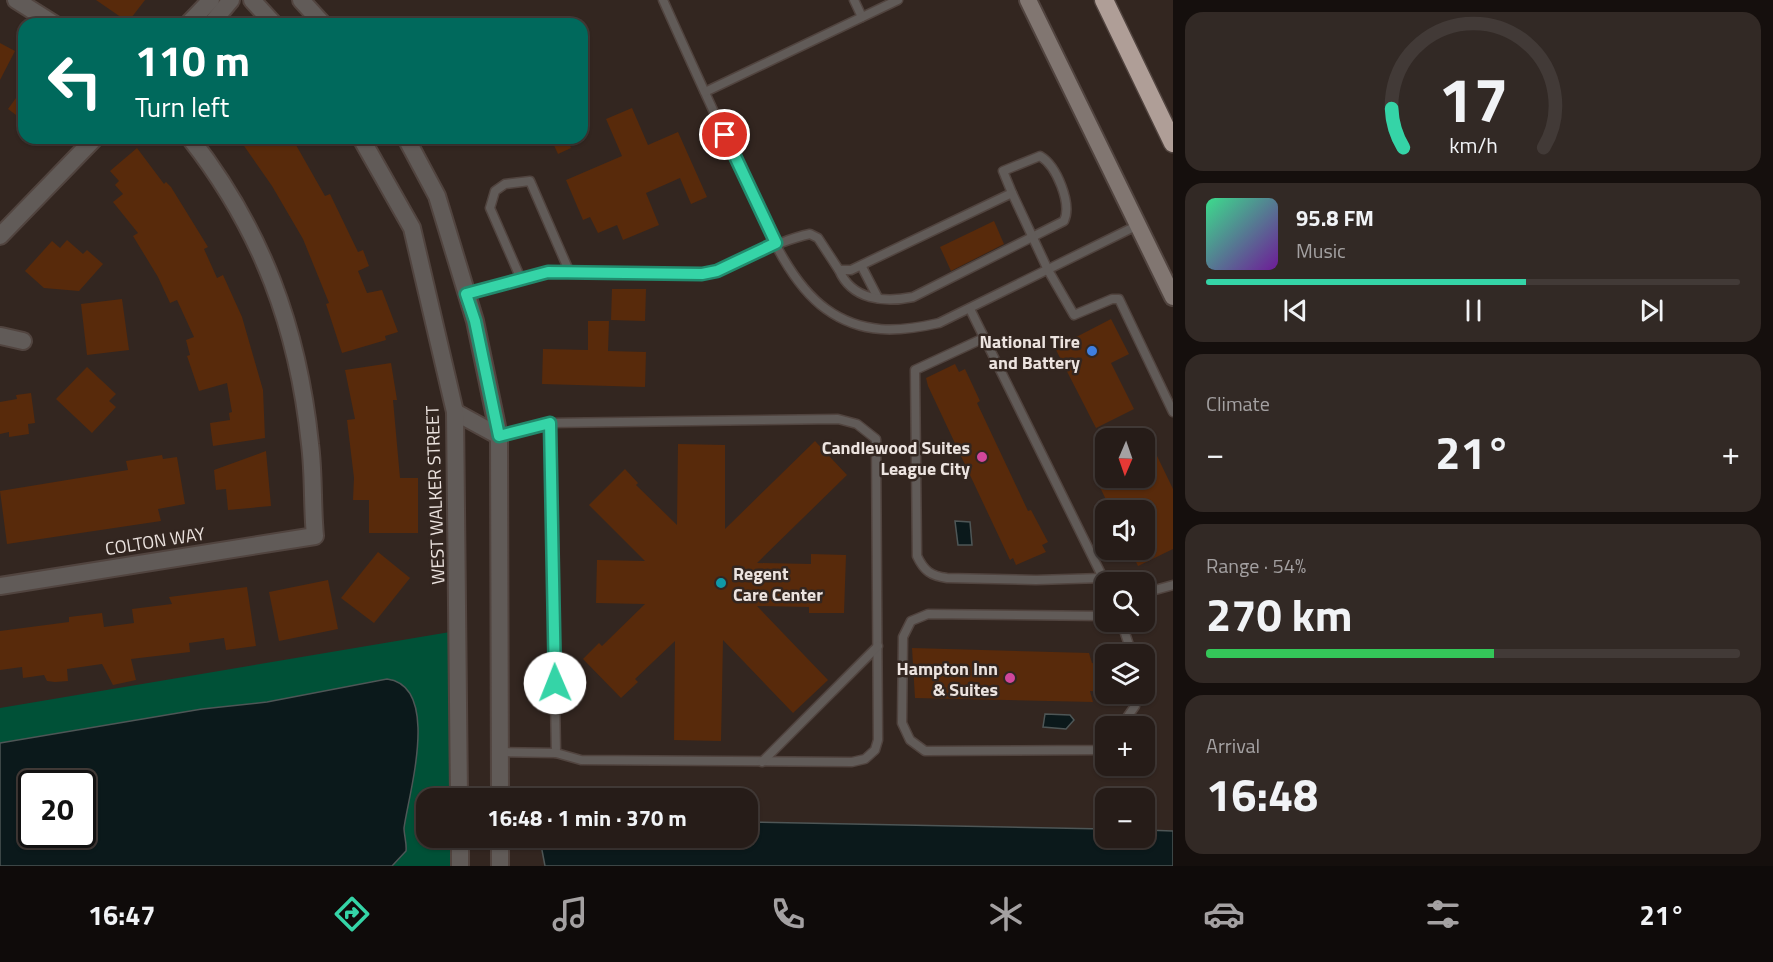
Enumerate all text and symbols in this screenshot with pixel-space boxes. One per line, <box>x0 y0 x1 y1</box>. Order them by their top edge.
text: 110 m <box>135 28 250 92</box>
icon: left <box>36 42 114 120</box>
text: 17 <box>1438 52 1508 147</box>
text: Turn left <box>135 86 229 127</box>
pin <box>699 109 750 160</box>
icon: arrive <box>708 118 741 151</box>
text: km/h <box>1449 130 1497 162</box>
text: 95.8 FM <box>1296 201 1374 235</box>
text: Music <box>1296 235 1346 266</box>
icon: previous <box>1279 294 1312 327</box>
icon: pause <box>1457 294 1490 327</box>
icon: next <box>1635 294 1668 327</box>
place label: National Tire and Battery <box>980 328 1080 376</box>
marker: National Tire and Battery <box>1085 344 1099 358</box>
text: Climate <box>1206 388 1270 419</box>
street label: WEST WALKER STREET <box>418 405 452 585</box>
text: 21° <box>1435 418 1511 486</box>
north arrow <box>1095 428 1155 488</box>
map controls <box>1095 428 1155 848</box>
text: − <box>1206 428 1224 478</box>
text: + <box>1722 428 1740 478</box>
place label: Candlewood Suites League City <box>822 434 970 482</box>
marker: Candlewood Suites League City <box>975 450 989 464</box>
button: sound <box>1095 500 1155 560</box>
street label: COLTON WAY <box>103 520 207 562</box>
text: Range · 54% <box>1206 550 1306 581</box>
place label: Regent Care Center <box>733 560 823 608</box>
button: search <box>1095 572 1155 632</box>
marker: Regent Care Center <box>714 576 728 590</box>
text: 270 km <box>1206 580 1352 648</box>
button: layers <box>1095 644 1155 704</box>
position arrow <box>523 651 587 715</box>
place label: Hampton Inn & Suites <box>897 655 998 703</box>
marker: Hampton Inn & Suites <box>1003 671 1017 685</box>
button: + <box>1095 716 1155 776</box>
text: Arrival <box>1206 730 1260 761</box>
text: 16:48 <box>1206 760 1318 828</box>
speed limit sign: 20 <box>18 770 96 848</box>
button: − <box>1095 788 1155 848</box>
text: 16:48 · 1 min · 370 m <box>487 801 687 835</box>
icon: directions <box>331 893 373 935</box>
icon: music <box>549 893 591 935</box>
icon: phone <box>767 893 809 935</box>
icon: climate <box>985 893 1027 935</box>
icon: car <box>1203 893 1245 935</box>
icon: filters <box>1422 893 1464 935</box>
text: 16:47 <box>88 894 155 935</box>
text: 21° <box>1640 894 1685 935</box>

